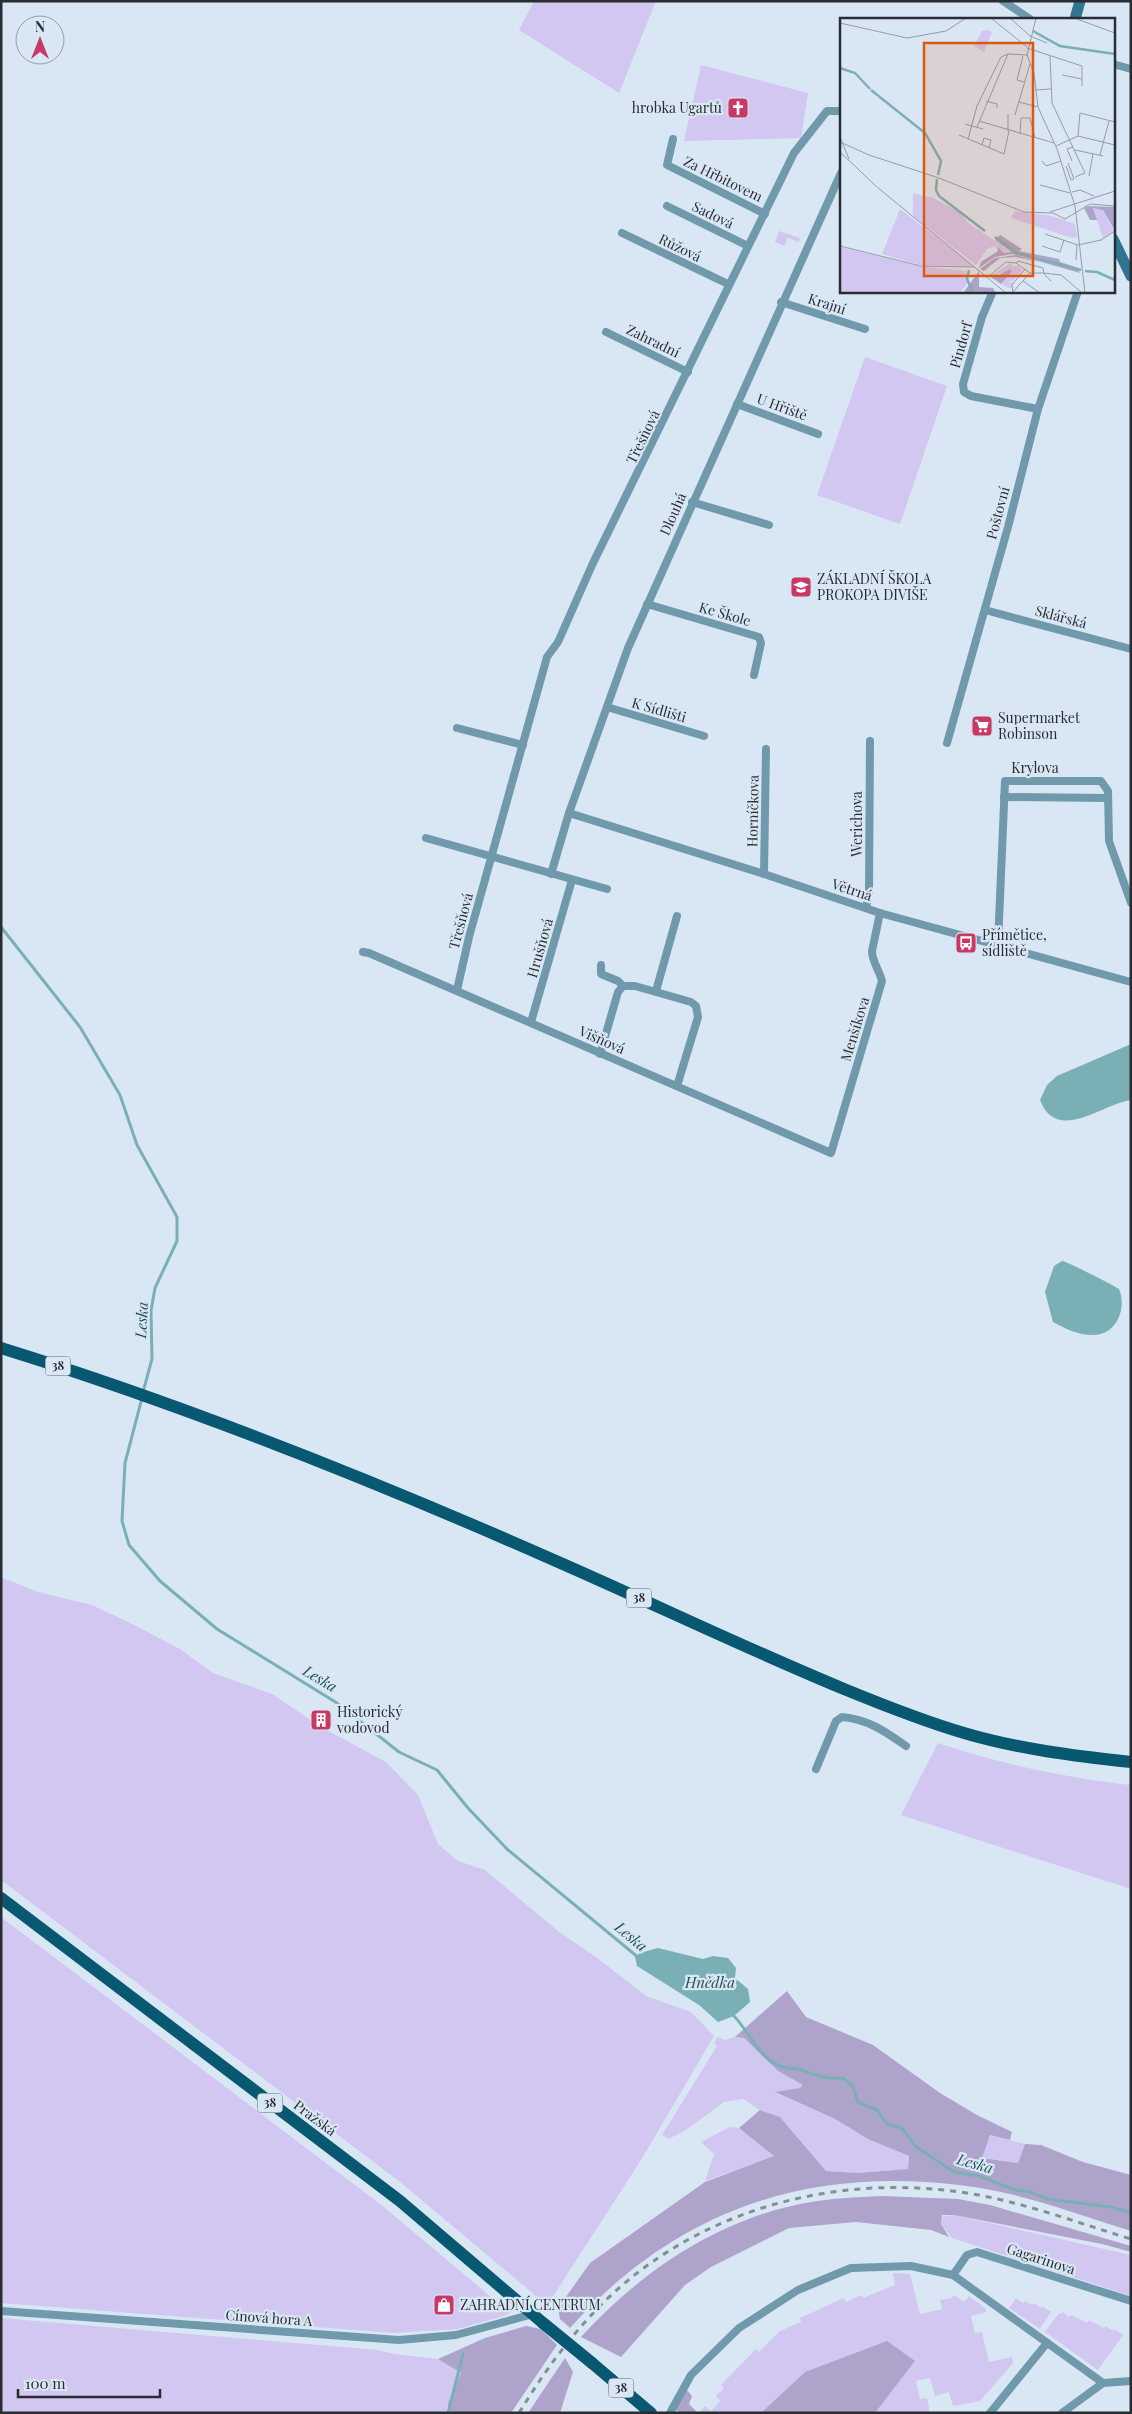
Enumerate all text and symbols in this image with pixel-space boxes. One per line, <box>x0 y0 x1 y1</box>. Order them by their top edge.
north arrow <box>15 15 65 65</box>
text: N <box>35 17 45 36</box>
inset map <box>840 18 1114 292</box>
church icon: hrobka Ugartů <box>726 96 750 120</box>
place label: hrobka Ugartů <box>632 98 722 117</box>
street label: Za Hřbitovem <box>680 151 766 206</box>
street label: Sadová <box>689 196 737 233</box>
street label: Růžová <box>656 229 705 266</box>
street label: Krajní <box>806 289 848 319</box>
street label: Pindorf <box>945 318 977 370</box>
street label: Zahradní <box>623 319 683 362</box>
street label: U Hřiště <box>754 389 810 424</box>
street label: Třešňová <box>621 407 664 467</box>
street label: Poštovní <box>981 484 1014 541</box>
street label: Dlouhá <box>655 489 690 538</box>
place label: ZÁKLADNÍ ŠKOLA PROKOPA DIVIŠE <box>817 569 931 604</box>
school or university icon: ZÁKLADNÍ ŠKOLA PROKOPA DIVIŠE <box>789 575 813 599</box>
street label: Ke Škole <box>697 597 753 630</box>
street label: Sklářská <box>1033 601 1089 633</box>
street label: K Sídlišti <box>630 693 689 726</box>
place label: Supermarket Robinson <box>998 708 1081 743</box>
supermarket icon: Supermarket Robinson <box>970 714 994 738</box>
street label: Krylova <box>1011 758 1059 777</box>
street label: Horníčkova <box>742 775 763 847</box>
street label: Werichova <box>847 791 866 858</box>
street label: Větrná <box>828 874 875 905</box>
street label: Třešňová <box>444 891 477 951</box>
street label: Hrušňová <box>522 916 557 980</box>
place label: Přímětice, sídliště <box>982 925 1047 960</box>
bus stop icon: Přímětice, sídliště <box>954 931 978 955</box>
street label: Menšíkova <box>836 994 873 1063</box>
street label: Višňová <box>575 1021 628 1058</box>
water label: Leska <box>130 1301 152 1340</box>
road number: 38 <box>46 1356 70 1375</box>
road number: 38 <box>626 1589 652 1608</box>
water label: Leska <box>299 1660 341 1696</box>
place label: Historický vodovod <box>336 1702 402 1737</box>
building icon: Historický vodovod <box>309 1708 333 1732</box>
water label: Leska <box>610 1916 652 1956</box>
water label: Hnědka <box>684 1972 735 1992</box>
road number: 38 <box>258 2094 282 2112</box>
street label: Pražská <box>290 2095 341 2140</box>
water label: Leska <box>954 2148 996 2178</box>
street label: Gagarinova <box>1004 2239 1078 2279</box>
shop icon: ZAHRADNÍ CENTRUM <box>432 2293 456 2317</box>
place label: ZAHRADNÍ CENTRUM <box>460 2295 601 2314</box>
street label: Cínová hora A <box>225 2305 313 2330</box>
scale bar <box>18 2366 160 2398</box>
text: 100 m <box>25 2373 66 2393</box>
road number: 38 <box>608 2378 634 2398</box>

